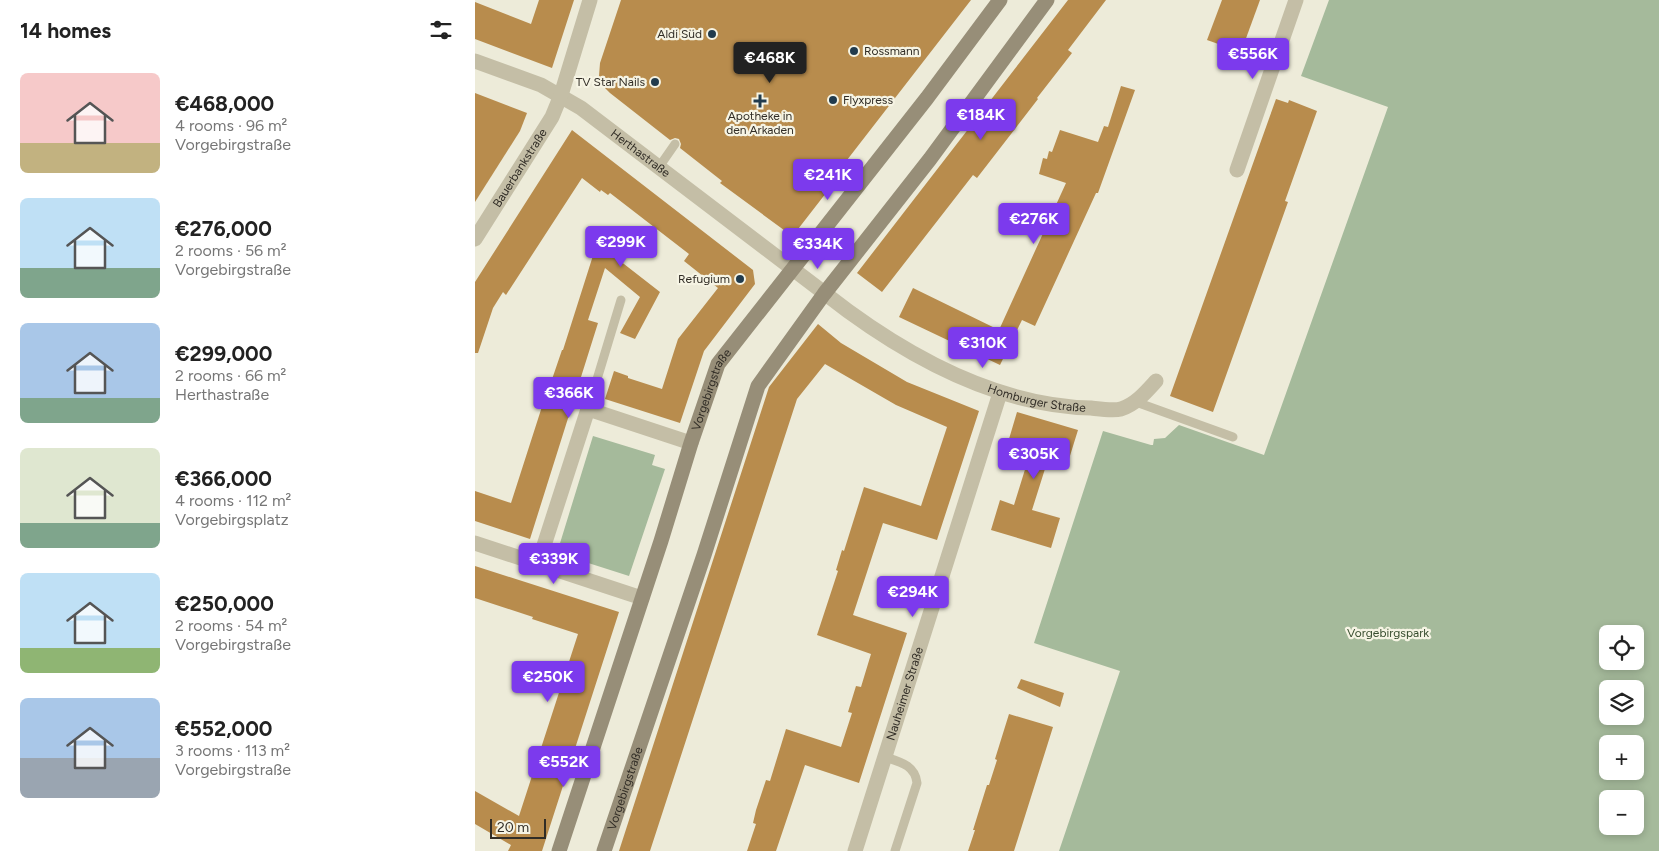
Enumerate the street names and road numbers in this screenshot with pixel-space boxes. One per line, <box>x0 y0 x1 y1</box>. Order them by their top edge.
street label: Bauerbankstraße <box>490 126 550 210</box>
street label: Herthastraße <box>608 126 673 180</box>
street label: Vorgebirgstraße <box>689 346 734 432</box>
street label: Homburger Straße <box>986 381 1086 415</box>
street label: Nauheimer Straße <box>883 645 926 742</box>
street label: Vorgebirgstraße <box>605 745 646 832</box>

